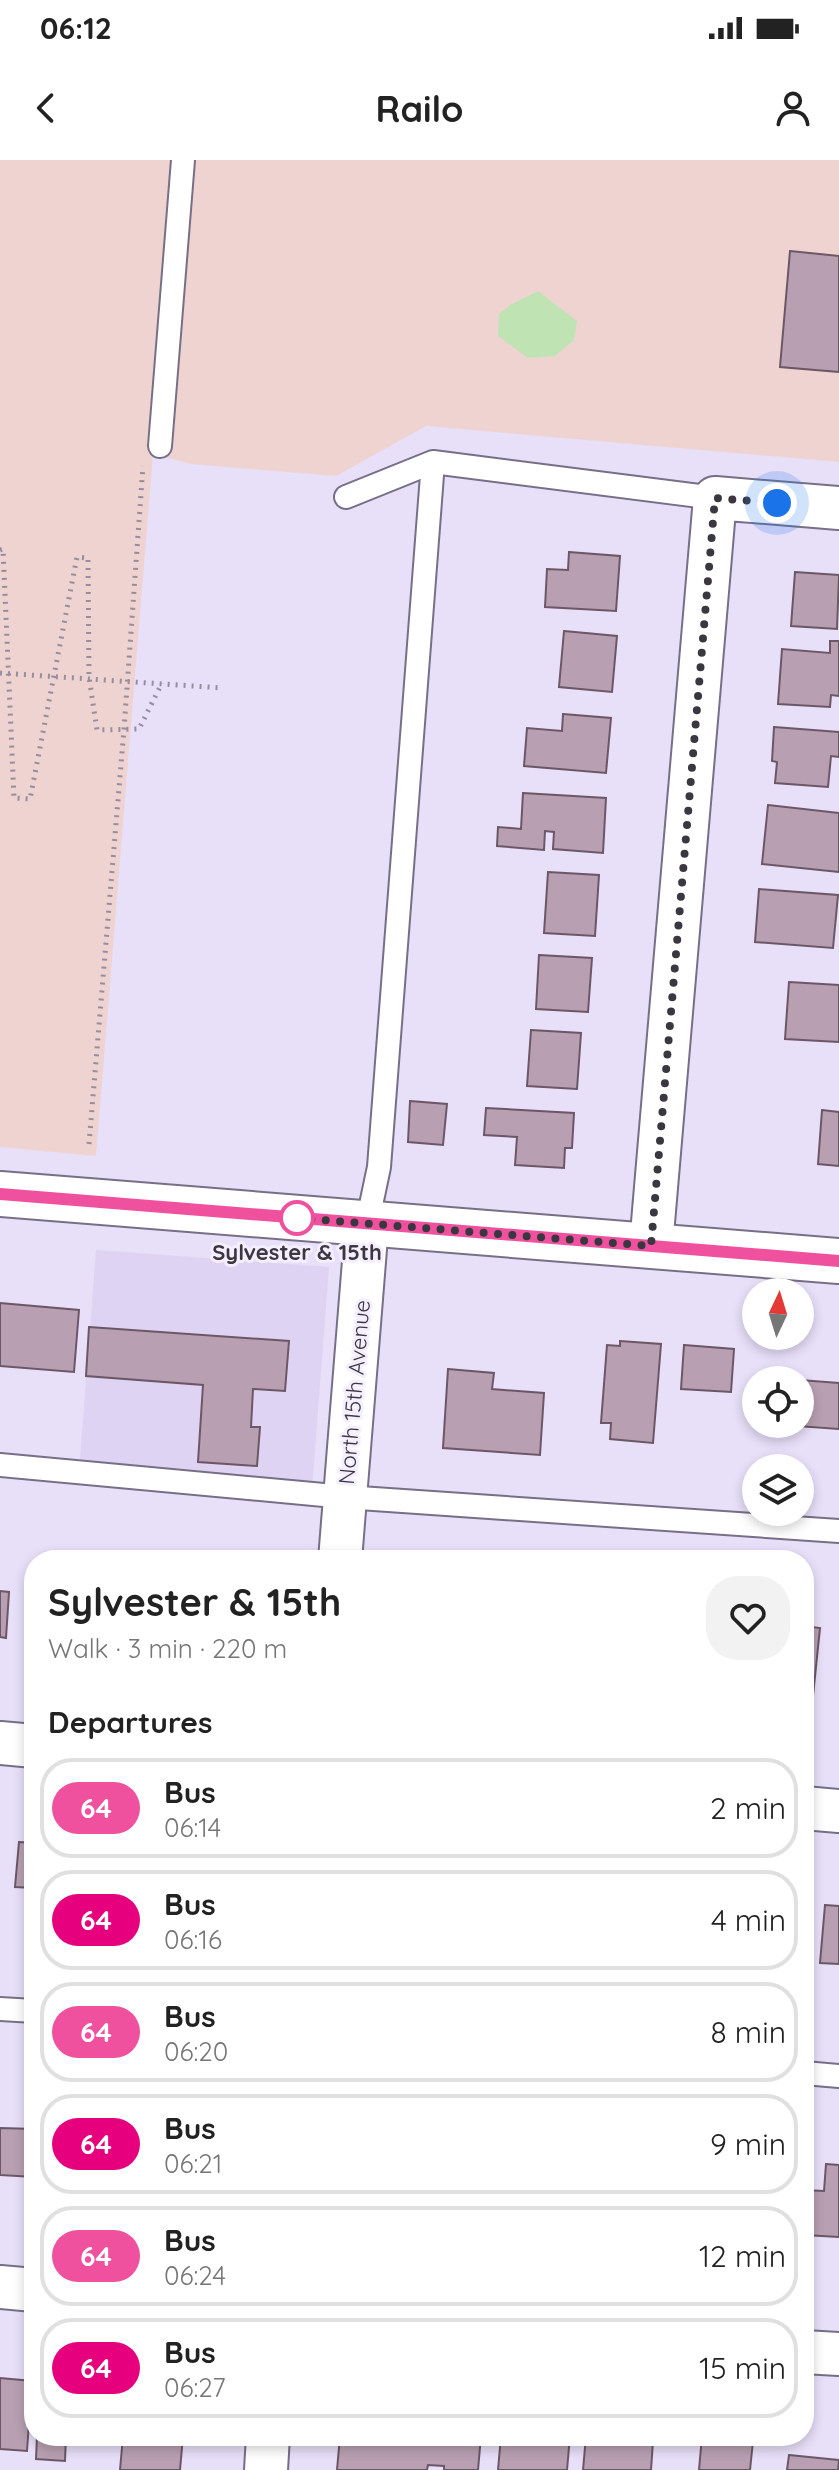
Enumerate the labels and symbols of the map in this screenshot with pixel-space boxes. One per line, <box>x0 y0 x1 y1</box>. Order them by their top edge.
your location <box>757 483 797 523</box>
marker: Sylvester & 15th <box>280 1201 314 1235</box>
place label: Sylvester & 15th <box>212 1238 382 1266</box>
north arrow <box>742 1278 814 1350</box>
street label: North 15th Avenue <box>332 1299 376 1485</box>

